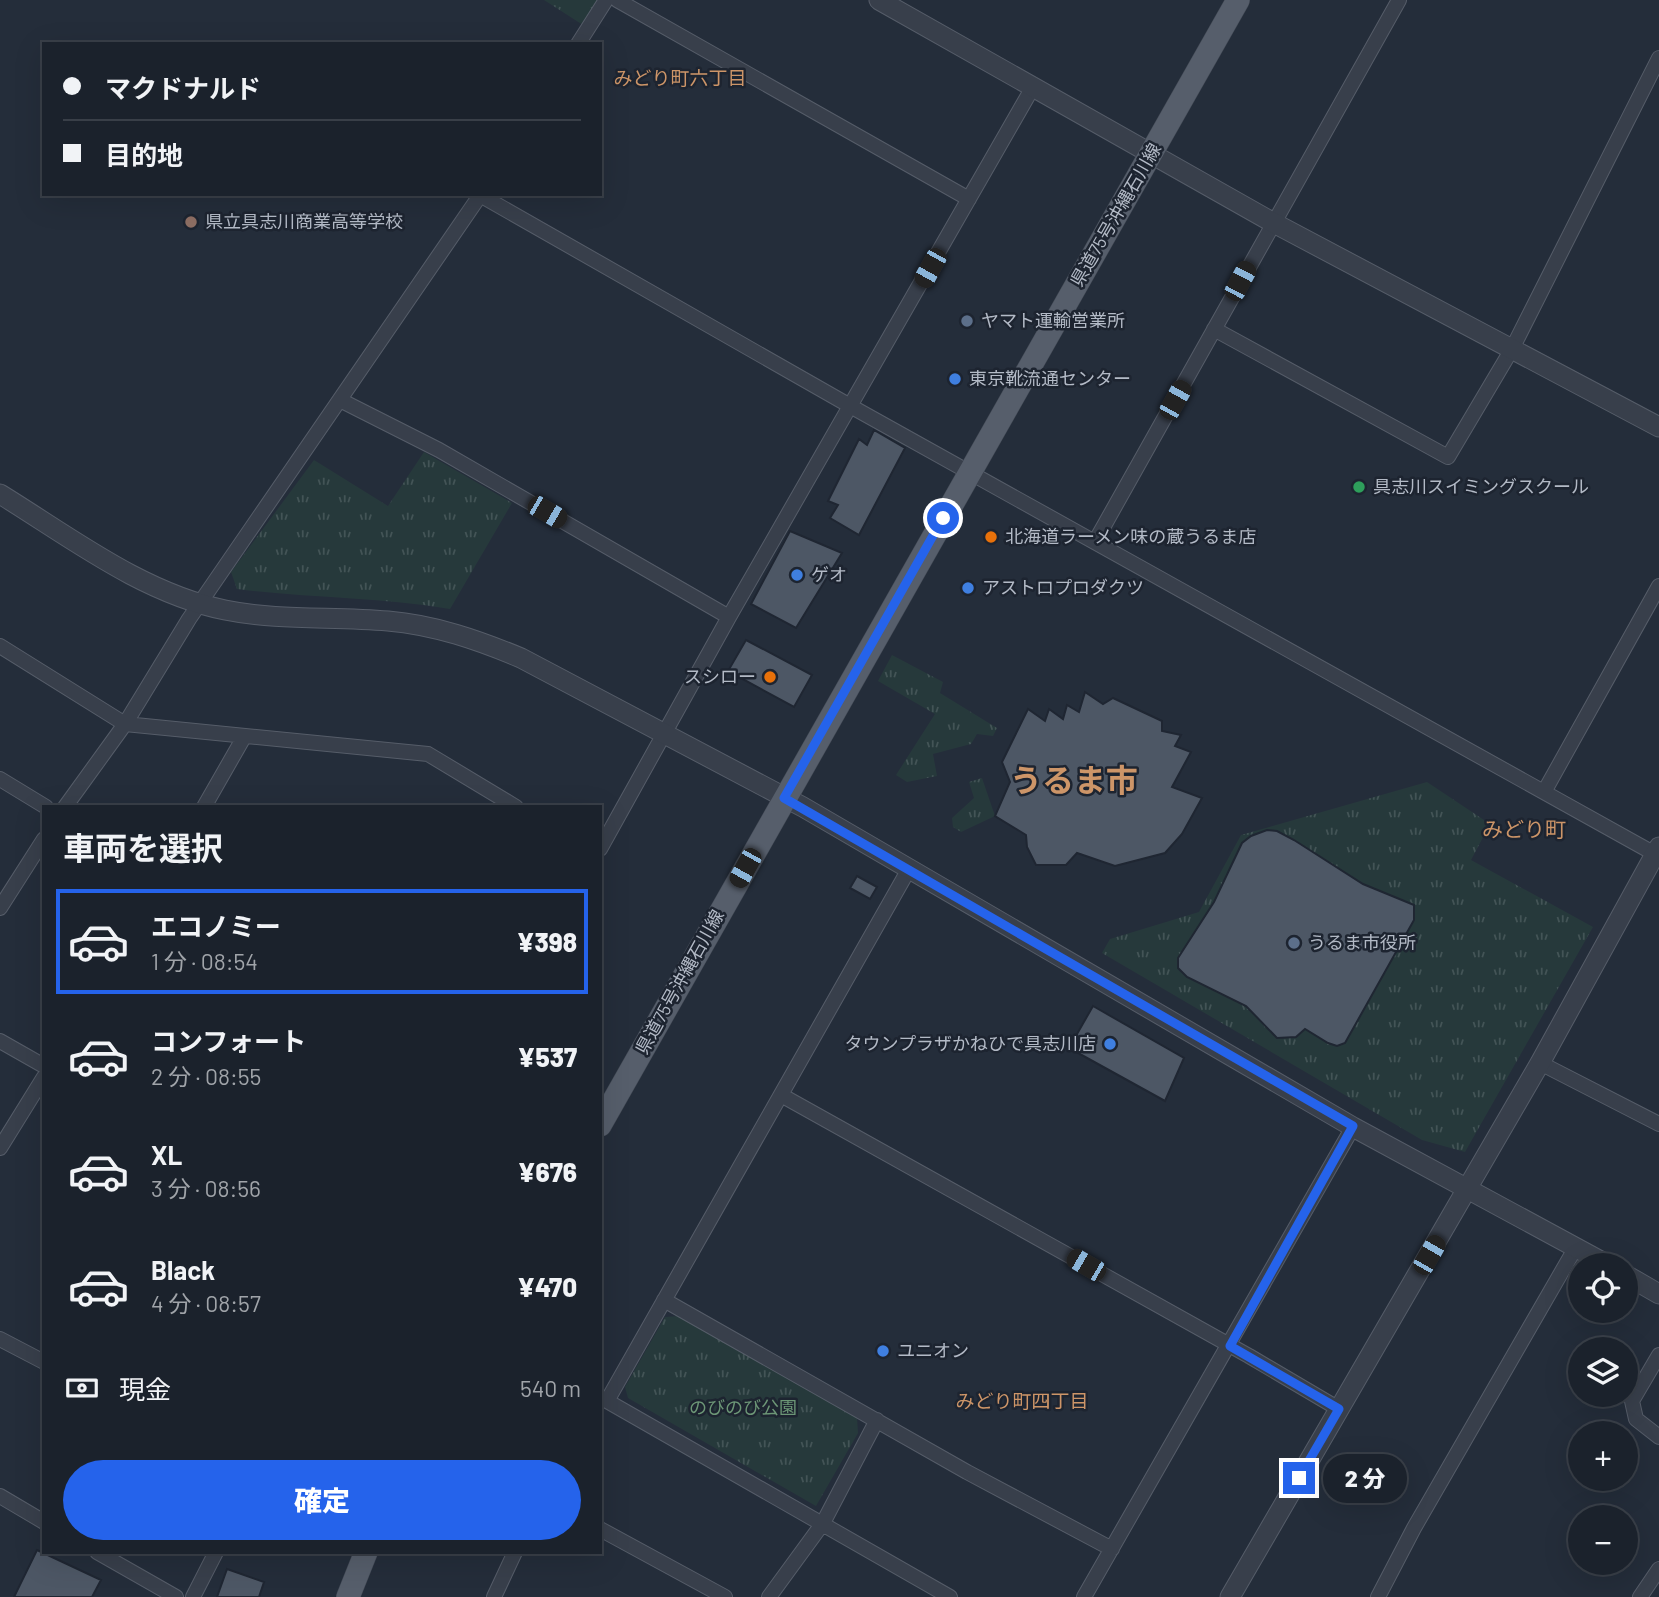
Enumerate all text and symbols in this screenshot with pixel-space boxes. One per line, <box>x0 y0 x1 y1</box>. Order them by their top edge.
district label: みどり町六丁目 <box>613 66 747 89</box>
text: マクドナルド <box>105 72 261 103</box>
text: 目的地 <box>105 139 183 170</box>
street label: 県道75号沖縄石川線 <box>1065 139 1165 290</box>
place label: 県立具志川商業高等学校 <box>205 210 403 232</box>
marker: 県立具志川商業高等学校 <box>183 214 199 230</box>
car <box>911 245 950 291</box>
car <box>1221 258 1260 304</box>
place label: ヤマト運輸営業所 <box>981 309 1125 331</box>
marker: ヤマト運輸営業所 <box>959 313 975 329</box>
place label: 東京靴流通センター <box>969 367 1131 389</box>
marker: 東京靴流通センター <box>947 371 963 387</box>
car <box>1156 377 1195 423</box>
place label: 具志川スイミングスクール <box>1373 475 1589 497</box>
marker: 具志川スイミングスクール <box>1351 479 1367 495</box>
car <box>524 492 571 532</box>
route start <box>927 502 959 534</box>
place label: 北海道ラーメン味の蔵うるま店 <box>1005 525 1256 547</box>
marker: 北海道ラーメン味の蔵うるま店 <box>983 529 999 545</box>
place label: ゲオ <box>811 563 847 585</box>
marker: ゲオ <box>789 567 805 583</box>
place label: アストロプロダクツ <box>982 576 1144 598</box>
marker: アストロプロダクツ <box>960 580 976 596</box>
place label: スシロー <box>684 665 756 687</box>
marker: スシロー <box>762 669 778 685</box>
district label: うるま市 <box>1010 760 1138 798</box>
district label: みどり町 <box>1482 816 1566 841</box>
text: 車両を選択 <box>63 828 223 866</box>
car <box>726 845 765 891</box>
street label: 県道75号沖縄石川線 <box>630 905 728 1058</box>
icon: car <box>67 910 130 973</box>
text: エコノミー <box>151 910 281 941</box>
text: ¥398 <box>517 926 577 957</box>
place label: うるま市役所 <box>1308 931 1416 953</box>
marker: うるま市役所 <box>1286 935 1302 951</box>
text: 1 分 · 08:54 <box>151 947 258 975</box>
icon: car <box>67 1025 130 1088</box>
text: コンフォート <box>151 1025 306 1056</box>
place label: タウンプラザかねひで具志川店 <box>845 1032 1096 1054</box>
marker: タウンプラザかねひで具志川店 <box>1102 1036 1118 1052</box>
text: ¥537 <box>518 1041 577 1072</box>
text: 2 分 · 08:55 <box>151 1062 261 1090</box>
text: XL <box>151 1139 182 1170</box>
icon: car <box>67 1140 130 1203</box>
text: ¥676 <box>518 1156 577 1187</box>
text: 3 分 · 08:56 <box>151 1174 261 1202</box>
car <box>1410 1232 1449 1278</box>
car <box>1063 1245 1110 1285</box>
map controls <box>1568 1253 1638 1575</box>
button: locate <box>1568 1253 1638 1323</box>
text: Black <box>151 1254 215 1285</box>
icon: car <box>67 1255 130 1318</box>
text: ¥470 <box>517 1271 577 1302</box>
text: 4 分 · 08:57 <box>151 1289 261 1317</box>
button: layers <box>1568 1337 1638 1407</box>
place label: ユニオン <box>897 1339 969 1361</box>
marker: ユニオン <box>875 1343 891 1359</box>
icon: cash <box>63 1369 101 1407</box>
text: 現金 <box>119 1373 171 1404</box>
text: 540 m <box>520 1374 581 1402</box>
district label: みどり町四丁目 <box>955 1389 1089 1412</box>
park label: のびのび公園 <box>689 1396 797 1418</box>
button: + <box>1568 1421 1638 1491</box>
callout: 2 分 <box>1324 1454 1408 1502</box>
button: 確定 <box>63 1460 581 1540</box>
route end <box>1283 1462 1315 1494</box>
text: 2 分 <box>1345 1464 1385 1492</box>
button: − <box>1568 1505 1638 1575</box>

